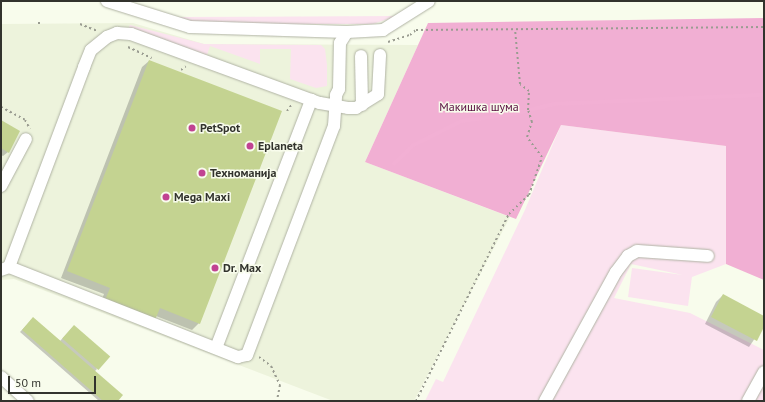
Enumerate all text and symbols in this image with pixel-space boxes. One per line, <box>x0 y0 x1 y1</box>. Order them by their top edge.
park label: Макишка шума <box>439 100 519 114</box>
place label: PetSpot <box>200 121 240 135</box>
marker: PetSpot <box>187 123 197 133</box>
place label: Eplaneta <box>258 139 303 153</box>
marker: Eplaneta <box>245 141 255 151</box>
place label: Техноманија <box>210 166 277 180</box>
marker: Техноманија <box>197 168 207 178</box>
place label: Mega Maxi <box>174 190 230 204</box>
marker: Mega Maxi <box>161 192 171 202</box>
place label: Dr. Max <box>223 261 262 275</box>
marker: Dr. Max <box>210 263 220 273</box>
scale bar <box>10 368 98 394</box>
text: 50 m <box>15 375 41 390</box>

